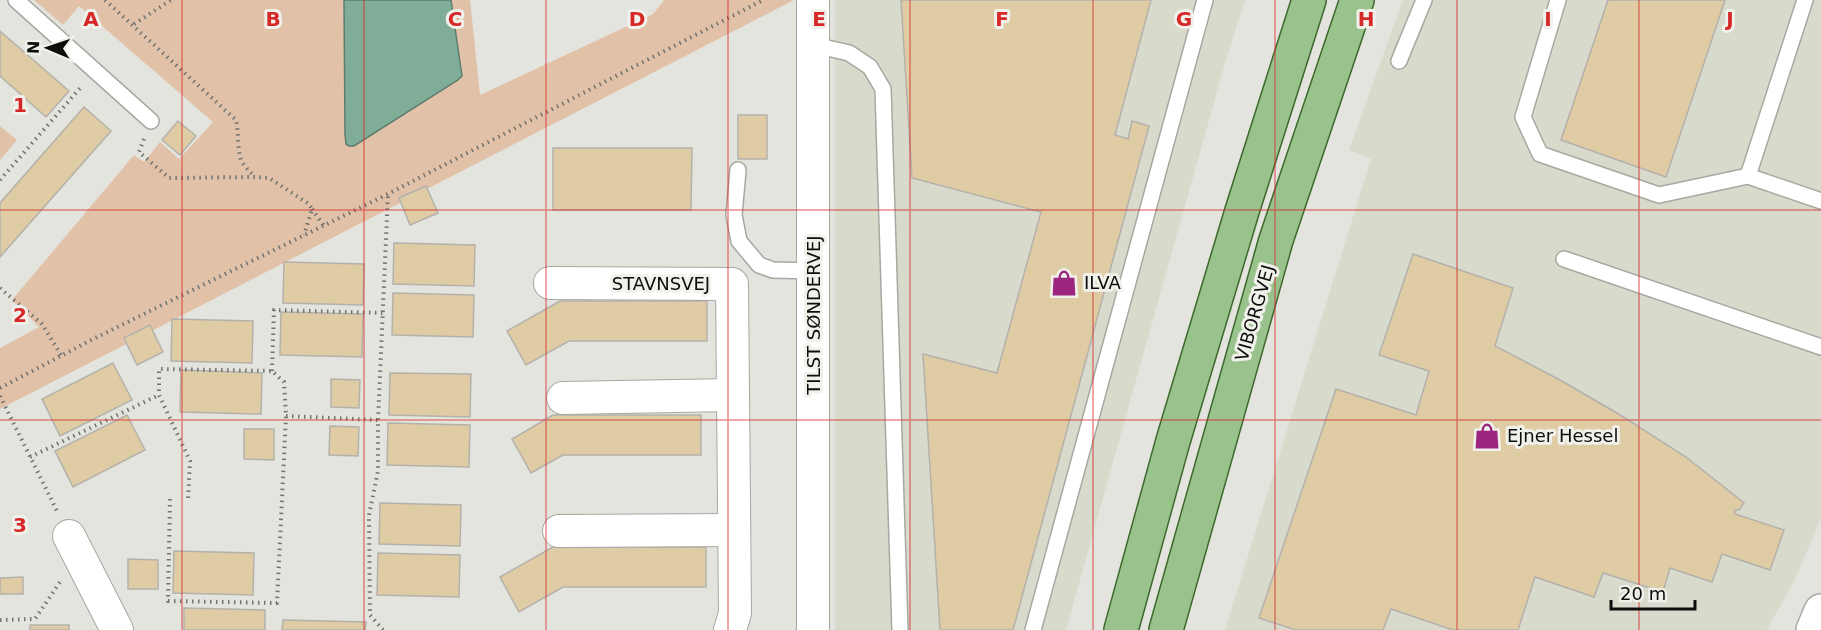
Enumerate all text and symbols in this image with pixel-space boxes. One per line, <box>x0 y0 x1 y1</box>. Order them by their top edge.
text: A <box>83 7 99 31</box>
text: B <box>265 7 281 31</box>
text: C <box>448 7 462 31</box>
text: D <box>629 7 645 31</box>
text: E <box>812 7 826 31</box>
text: F <box>995 7 1009 31</box>
text: G <box>1176 7 1192 31</box>
text: H <box>1358 7 1374 31</box>
text: I <box>1544 7 1552 31</box>
text: J <box>1724 7 1734 31</box>
north arrow <box>18 18 78 78</box>
text: N <box>24 40 43 55</box>
text: 1 <box>13 93 27 117</box>
street label: TILST SØNDERVEJ <box>803 235 824 396</box>
street label: VIBORGVEJ <box>1231 262 1278 363</box>
shop icon: ILVA <box>1049 268 1079 298</box>
place label: ILVA <box>1084 272 1122 293</box>
street label: STAVNSVEJ <box>612 273 710 294</box>
text: 2 <box>13 303 27 327</box>
shop icon: Ejner Hessel <box>1472 421 1502 451</box>
place label: Ejner Hessel <box>1507 425 1618 446</box>
text: 3 <box>13 513 27 537</box>
scale bar <box>1611 573 1695 611</box>
text: 20 m <box>1620 583 1666 604</box>

